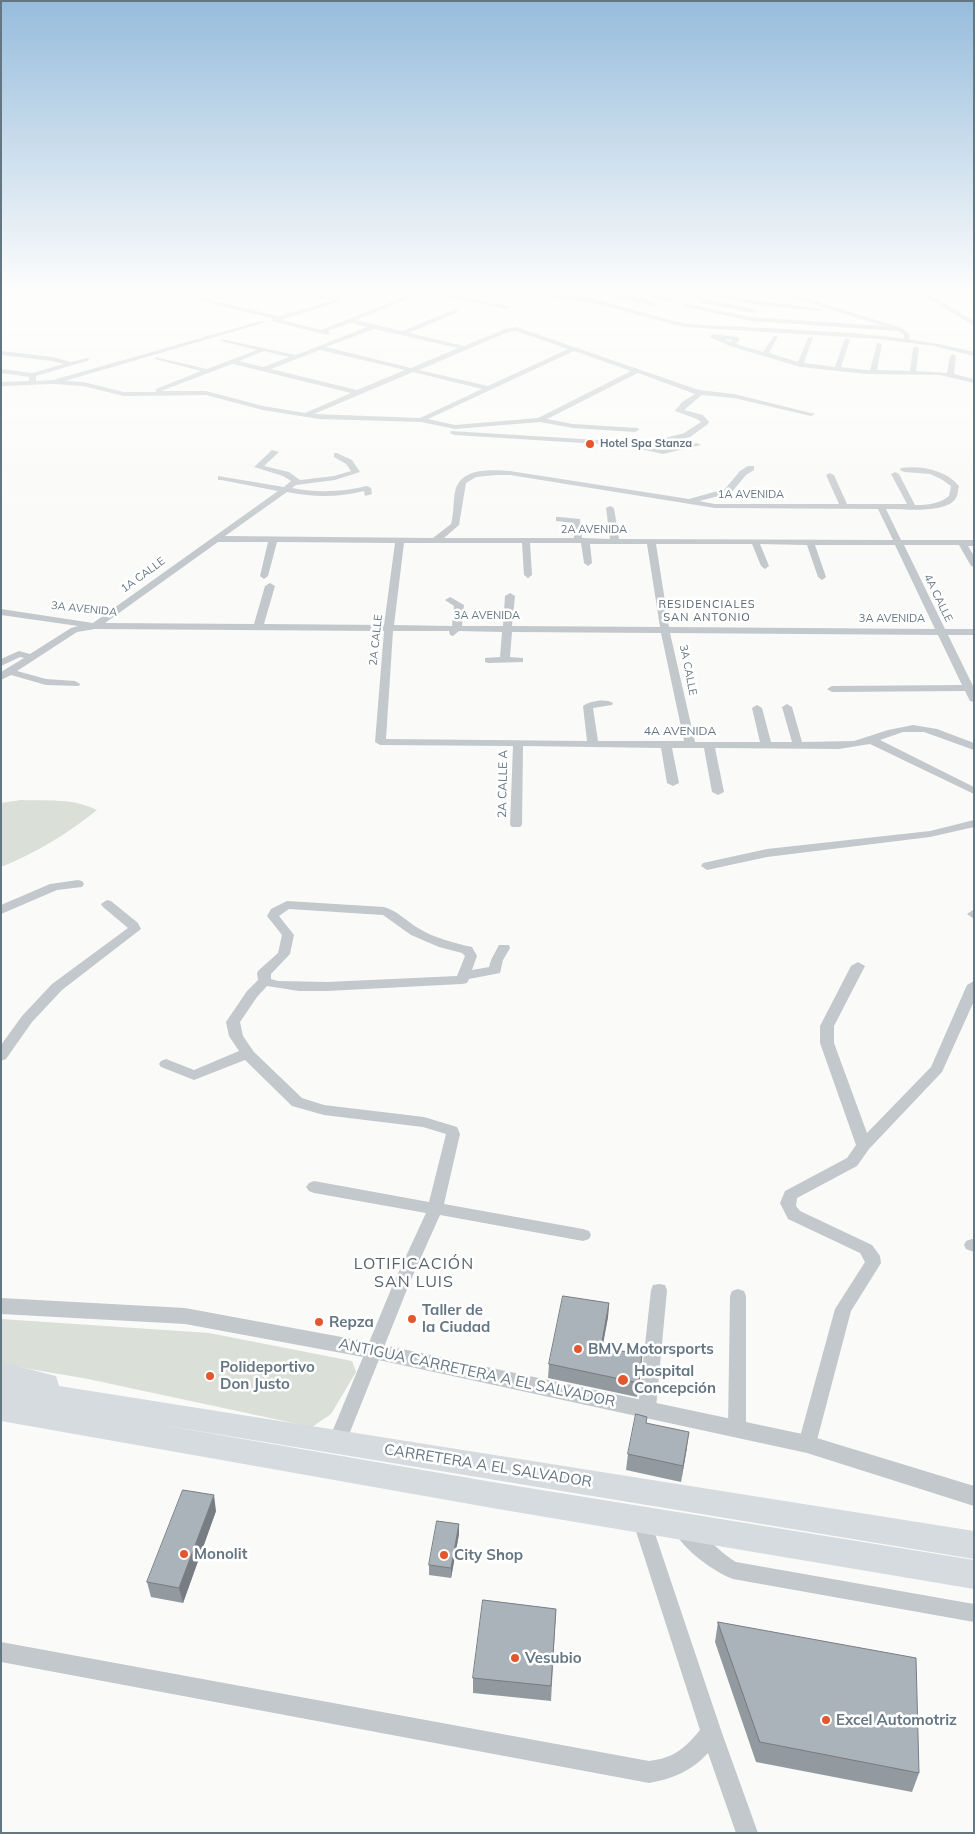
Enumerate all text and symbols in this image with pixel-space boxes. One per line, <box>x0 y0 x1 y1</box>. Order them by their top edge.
place label: Hotel Spa Stanza <box>600 437 692 451</box>
marker: Hotel Spa Stanza <box>584 438 596 450</box>
street label: 1A AVENIDA <box>718 488 784 502</box>
street label: 2A AVENIDA <box>561 523 627 537</box>
street label: 1A CALLE <box>118 555 168 595</box>
street label: 4A CALLE <box>921 572 955 624</box>
district label: RESIDENCIALES SAN ANTONIO <box>657 598 757 624</box>
street label: 3A AVENIDA <box>50 599 118 619</box>
street label: 3A AVENIDA <box>454 609 520 623</box>
street label: 3A AVENIDA <box>859 612 925 626</box>
street label: 2A CALLE <box>367 614 385 666</box>
street label: 3A CALLE <box>677 643 699 697</box>
street label: 4A AVENIDA <box>644 724 716 738</box>
street label: 2A CALLE A <box>495 750 511 818</box>
district label: LOTIFICACIÓN SAN LUIS <box>352 1254 476 1292</box>
place label: Taller de la Ciudad <box>422 1301 490 1336</box>
place label: Repza <box>329 1313 374 1331</box>
marker: Taller de la Ciudad <box>406 1313 418 1325</box>
marker: Repza <box>313 1316 325 1328</box>
street label: ANTIGUA CARRETERA A EL SALVADOR <box>337 1335 617 1411</box>
place label: BMV Motorsports <box>588 1340 714 1358</box>
marker: BMV Motorsports <box>572 1343 584 1355</box>
place label: Polideportivo Don Justo <box>220 1358 315 1393</box>
place label: Hospital Concepción <box>634 1362 716 1397</box>
marker: Polideportivo Don Justo <box>204 1370 216 1382</box>
marker: Hospital Concepción <box>616 1373 630 1387</box>
street label: CARRETERA A EL SALVADOR <box>383 1441 593 1491</box>
place label: Monolit <box>194 1545 247 1563</box>
place label: City Shop <box>454 1546 523 1564</box>
marker: Monolit <box>178 1548 190 1560</box>
marker: City Shop <box>438 1549 450 1561</box>
place label: Vesubio <box>525 1649 582 1667</box>
marker: Vesubio <box>509 1652 521 1664</box>
place label: Excel Automotriz <box>836 1711 957 1729</box>
marker: Excel Automotriz <box>820 1714 832 1726</box>

